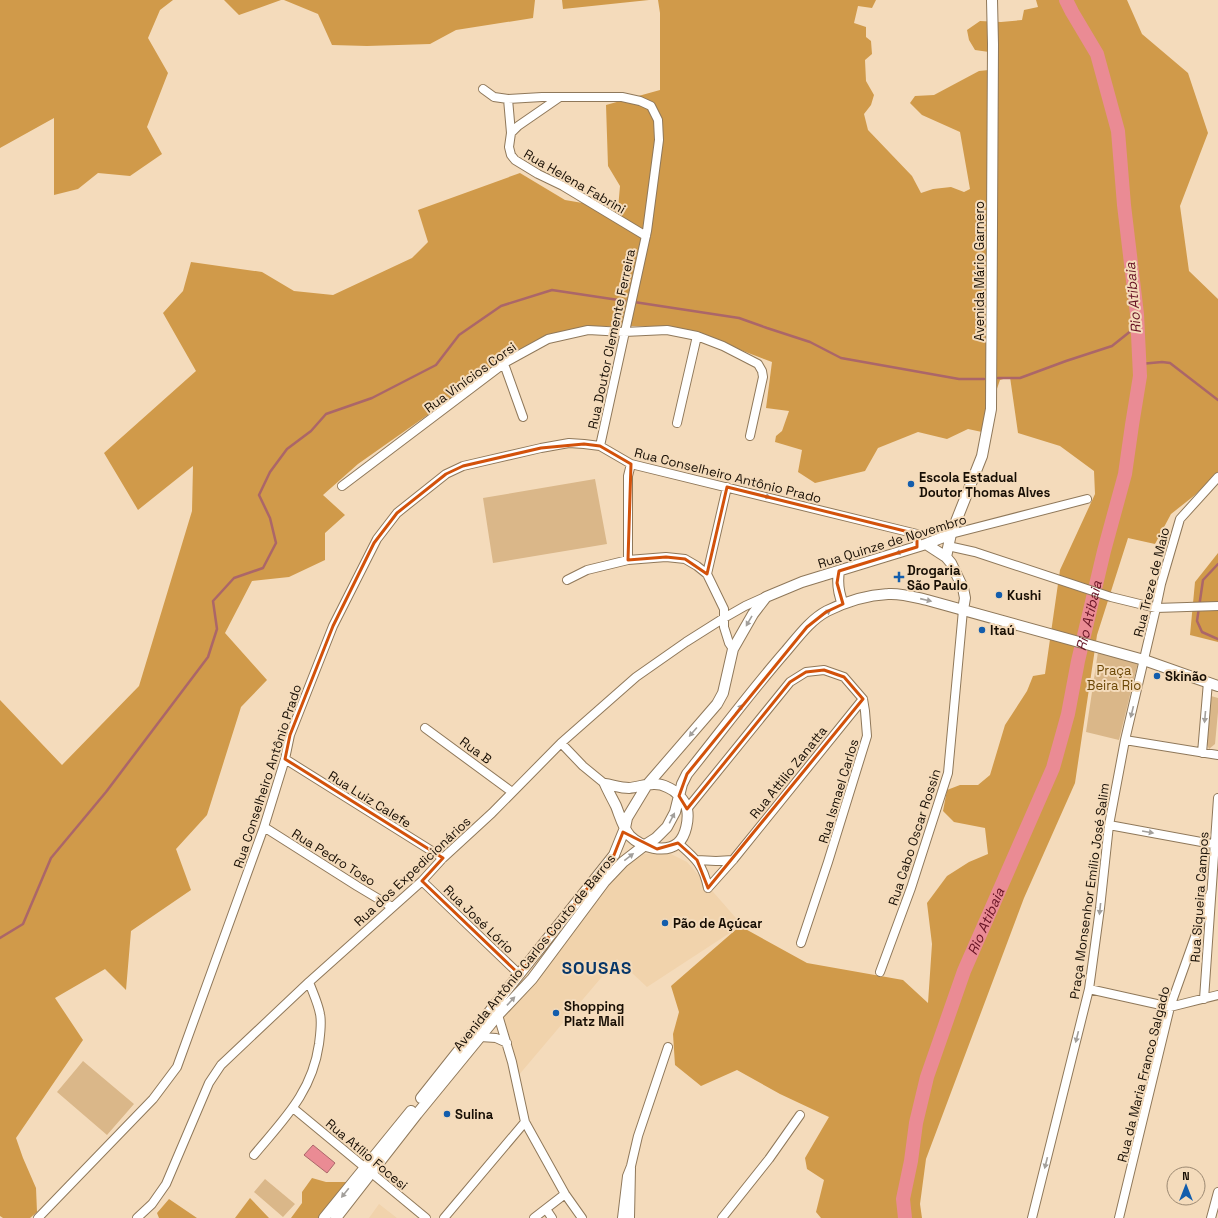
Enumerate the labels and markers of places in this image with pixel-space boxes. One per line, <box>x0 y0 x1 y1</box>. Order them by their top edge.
place label: Escola Estadual Doutor Thomas Alves <box>919 469 1051 501</box>
marker: Escola Estadual Doutor Thomas Alves <box>906 479 916 489</box>
place label: Drogaria São Paulo <box>907 562 968 594</box>
marker: Drogaria São Paulo <box>894 572 904 582</box>
place label: Kushi <box>1007 587 1041 604</box>
marker: Kushi <box>994 590 1004 600</box>
place label: Itaú <box>990 622 1015 639</box>
marker: Itaú <box>977 625 987 635</box>
place label: Skinão <box>1165 668 1207 685</box>
marker: Skinão <box>1152 671 1162 681</box>
place label: Pão de Açúcar <box>673 915 762 932</box>
marker: Pão de Açúcar <box>660 918 670 928</box>
place label: Shopping Platz Mall <box>564 998 624 1030</box>
marker: Shopping Platz Mall <box>551 1008 561 1018</box>
place label: Sulina <box>455 1106 494 1123</box>
marker: Sulina <box>442 1109 452 1119</box>

